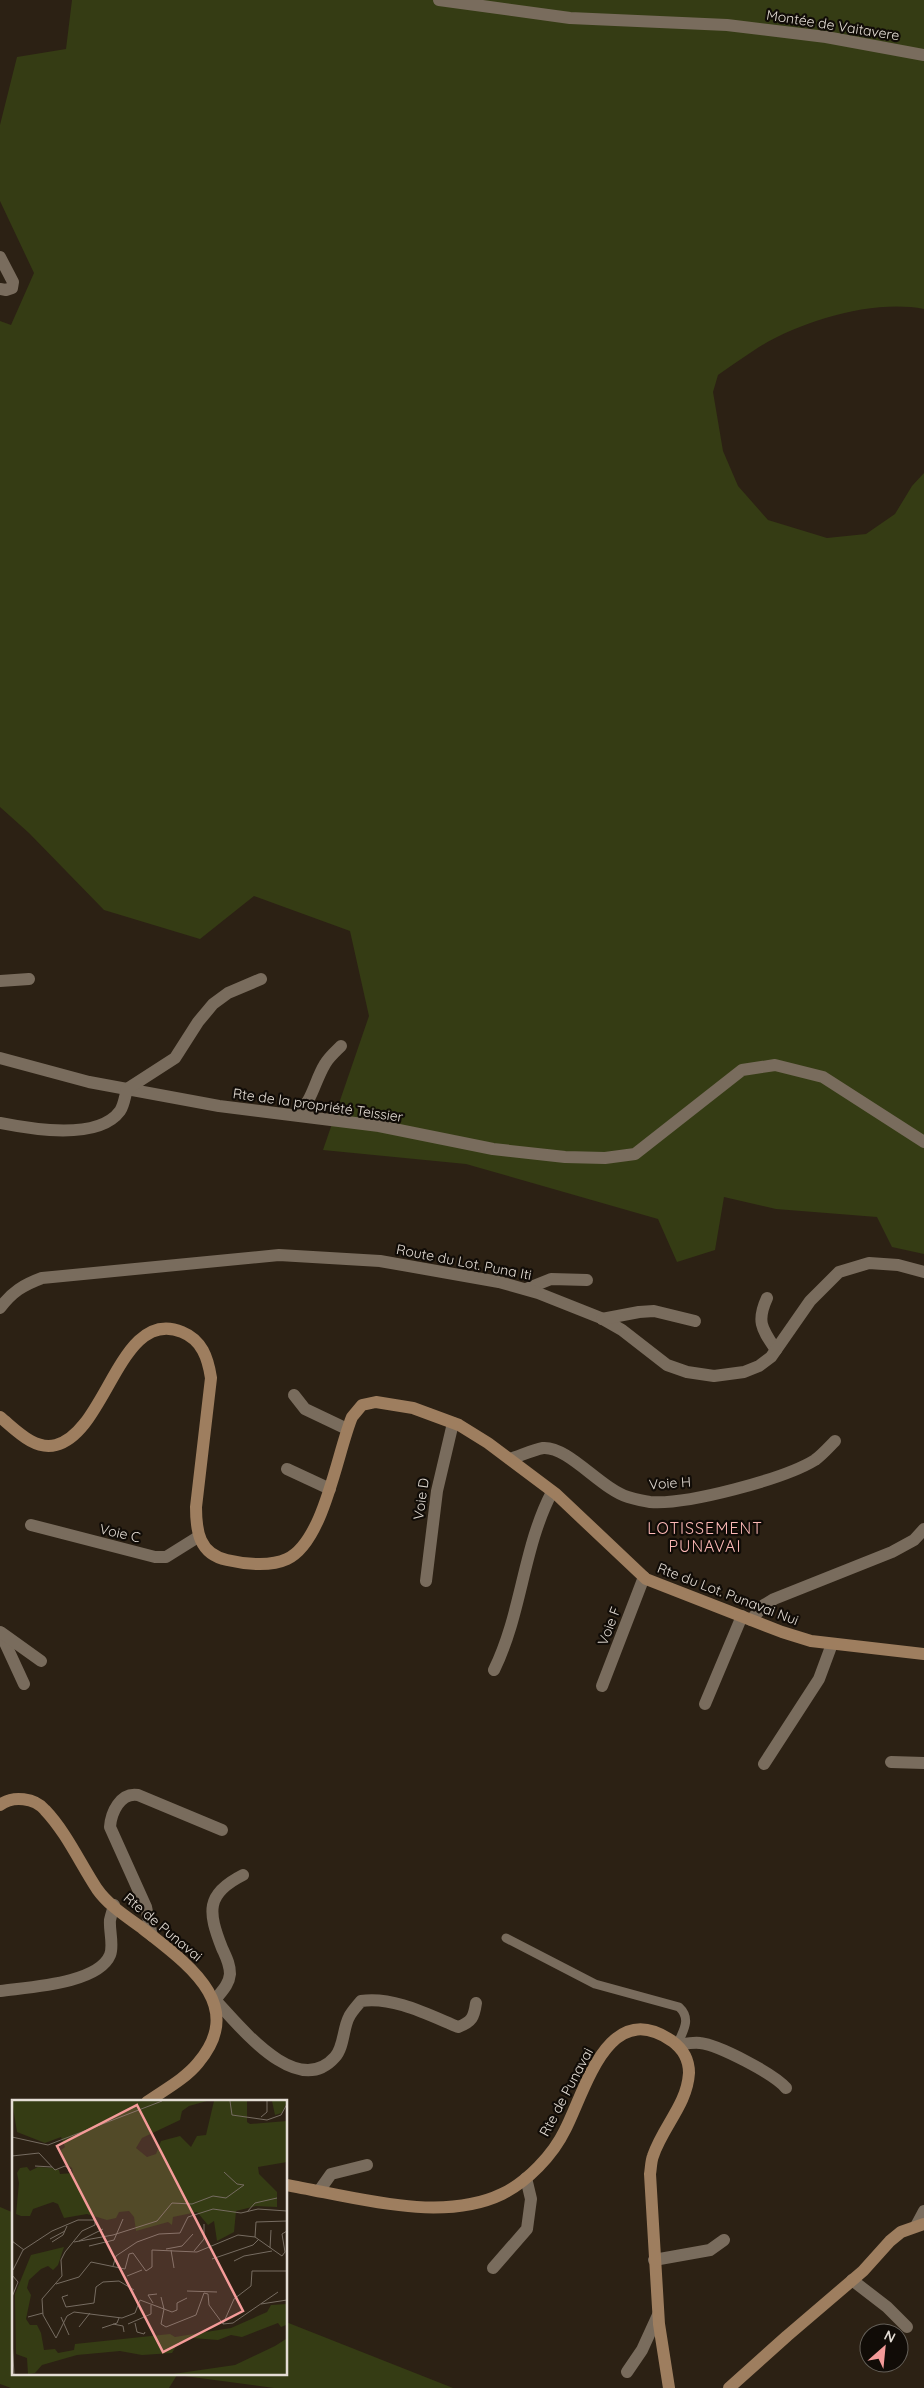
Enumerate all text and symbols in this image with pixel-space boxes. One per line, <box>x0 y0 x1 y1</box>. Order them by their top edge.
street label: Montée de Vaitavere <box>765 6 901 44</box>
street label: Rte de la propriété Teissier <box>232 1084 405 1126</box>
street label: Route du Lot. Puna Iti <box>395 1240 533 1284</box>
street label: Voie H <box>648 1473 692 1493</box>
street label: Voie D <box>409 1477 433 1521</box>
district label: LOTISSEMENT PUNAVAI <box>647 1518 763 1556</box>
street label: Voie C <box>98 1520 142 1546</box>
street label: Rte du Lot. Punavai Nui <box>655 1559 801 1629</box>
street label: Voie F <box>593 1604 625 1648</box>
street label: Rte de Punavai <box>120 1889 206 1965</box>
street label: Rte de Punavai <box>535 2045 597 2139</box>
inset map <box>12 2100 288 2376</box>
north arrow <box>859 2323 909 2373</box>
text: N <box>881 2326 899 2347</box>

